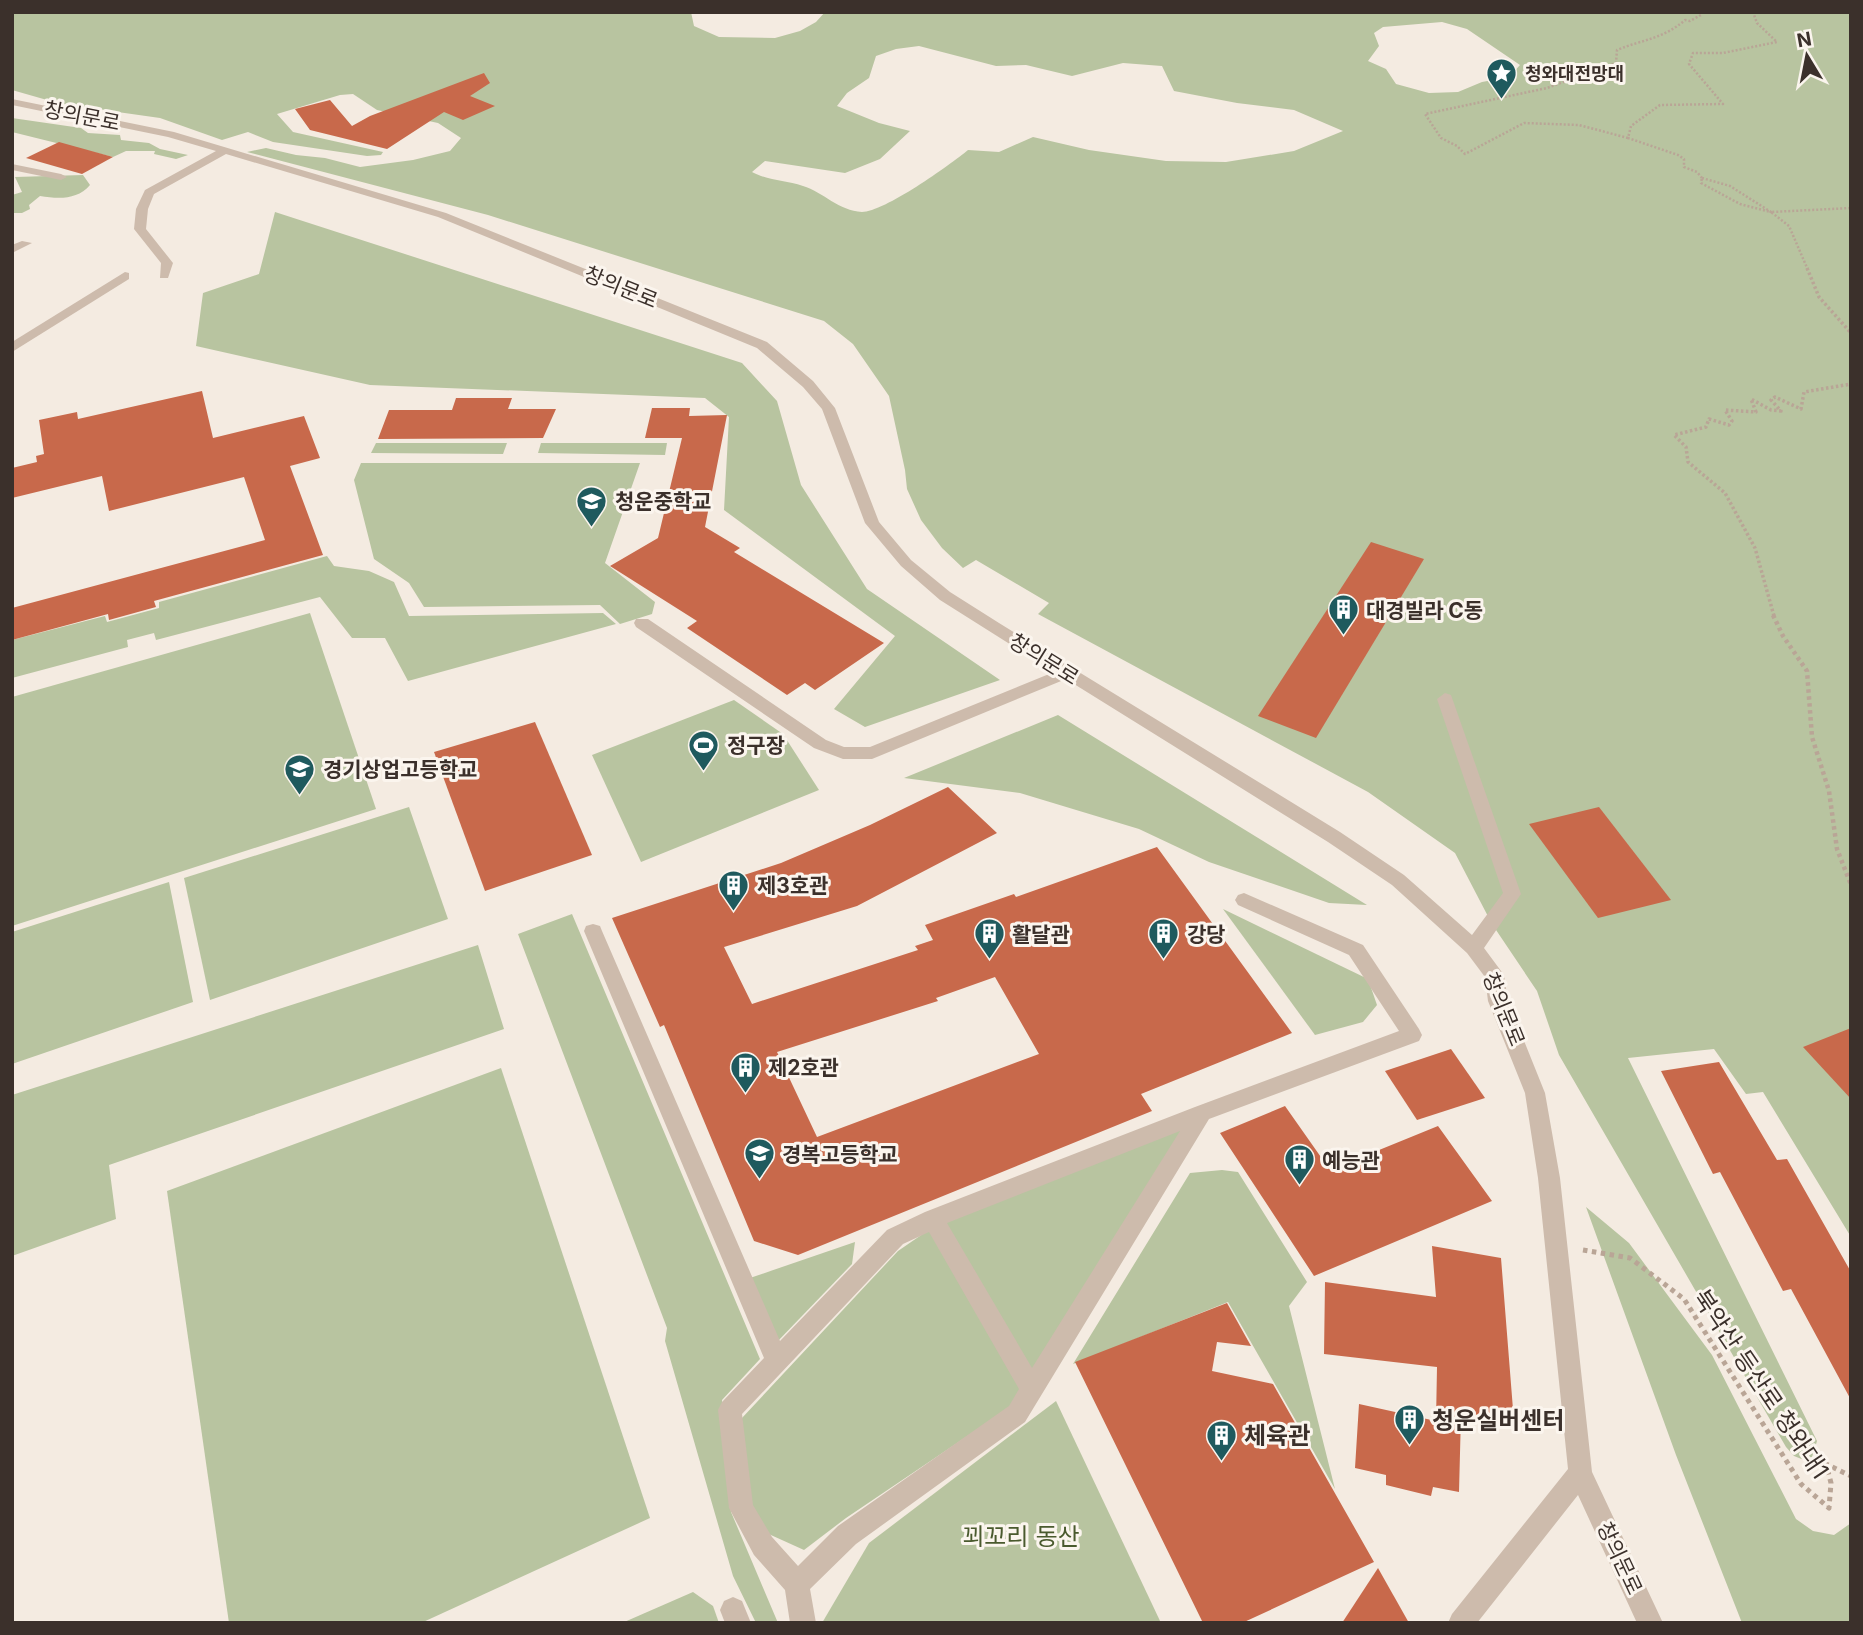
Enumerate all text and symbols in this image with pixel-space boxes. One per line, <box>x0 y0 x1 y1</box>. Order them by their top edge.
north arrow <box>1772 21 1842 91</box>
text: N <box>1795 27 1813 52</box>
place icon: 청와대전망대 <box>1485 56 1519 100</box>
place label: 청와대전망대 <box>1525 63 1624 84</box>
street label: 창의문로 <box>42 96 122 136</box>
street label: 창의문로 <box>580 261 662 313</box>
school or university icon: 청운중학교 <box>575 484 609 528</box>
place label: 청운중학교 <box>615 489 712 514</box>
building icon: 대경빌라 C동 <box>1326 593 1360 637</box>
place label: 대경빌라 C동 <box>1366 598 1483 623</box>
street label: 창의문로 <box>1005 628 1083 690</box>
sports icon: 정구장 <box>687 728 721 772</box>
place label: 정구장 <box>727 733 785 758</box>
school or university icon: 경기상업고등학교 <box>283 752 317 796</box>
place label: 경기상업고등학교 <box>323 757 478 782</box>
building icon: 제3호관 <box>717 868 751 912</box>
place label: 제3호관 <box>757 873 829 898</box>
building icon: 활달관 <box>972 917 1006 961</box>
building icon: 강당 <box>1147 917 1181 961</box>
place label: 활달관 <box>1012 922 1070 947</box>
place label: 강당 <box>1187 922 1226 947</box>
street label: 창의문로 <box>1478 968 1530 1050</box>
building icon: 제2호관 <box>728 1050 762 1094</box>
place label: 제2호관 <box>768 1055 839 1080</box>
school or university icon: 경복고등학교 <box>742 1137 776 1181</box>
place label: 경복고등학교 <box>782 1142 898 1167</box>
building icon: 예능관 <box>1282 1143 1316 1187</box>
place label: 예능관 <box>1322 1148 1380 1173</box>
street label: 북악산 등산로 청와대1 <box>1687 1284 1835 1484</box>
building icon: 청운실버센터 <box>1392 1403 1426 1447</box>
place label: 청운실버센터 <box>1432 1406 1564 1435</box>
building icon: 체육관 <box>1204 1418 1238 1462</box>
place label: 체육관 <box>1244 1421 1310 1450</box>
street label: 창의문로 <box>1592 1518 1648 1598</box>
park label: 꾀꼬리 동산 <box>962 1522 1080 1551</box>

